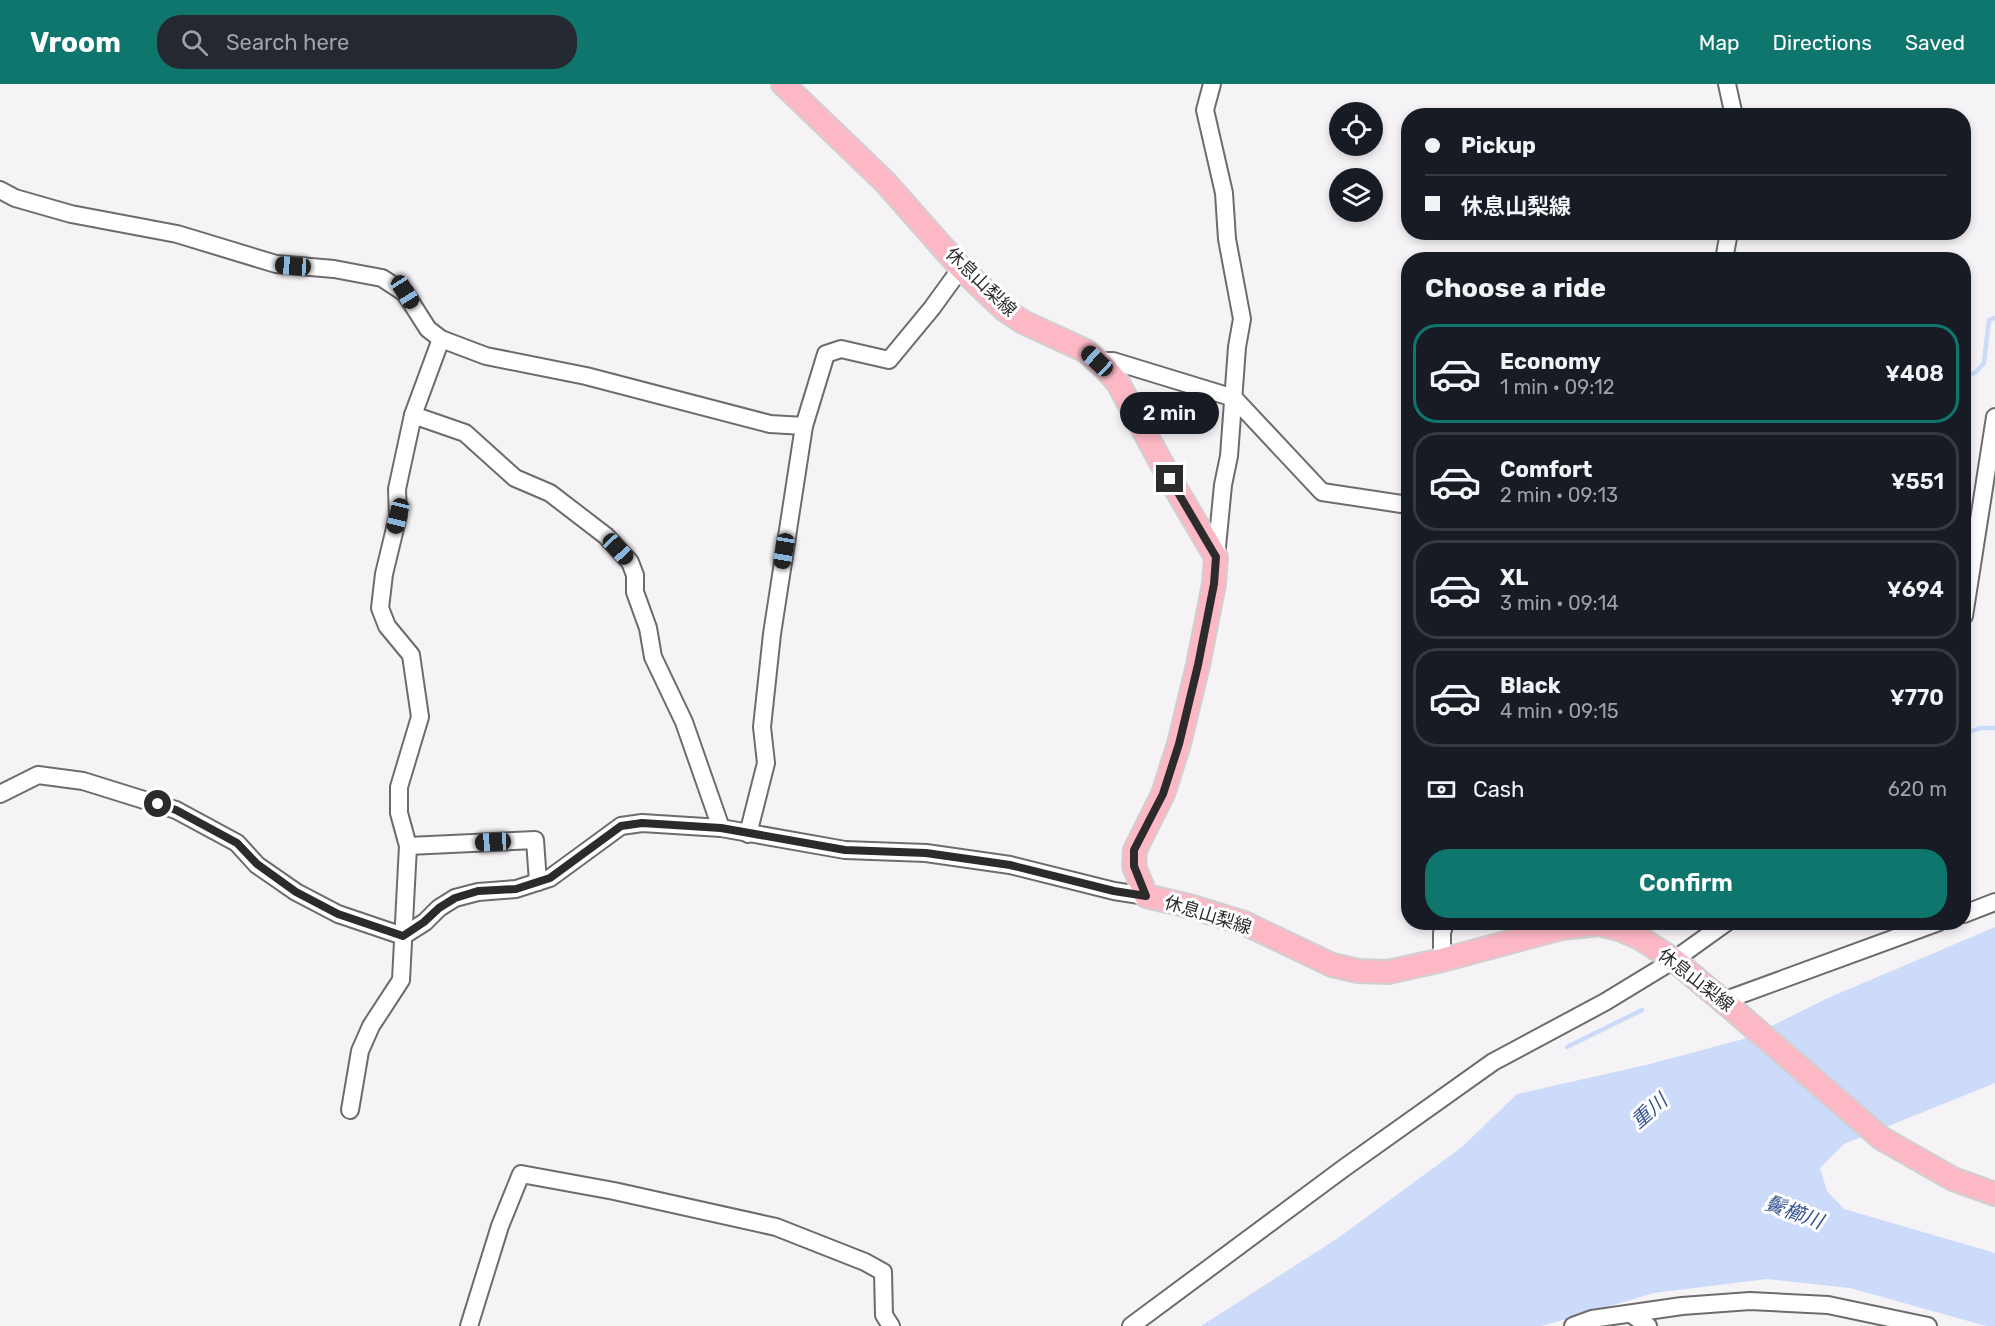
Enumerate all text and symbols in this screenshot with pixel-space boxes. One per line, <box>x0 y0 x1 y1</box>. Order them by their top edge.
search box <box>157 15 577 69</box>
text: Vroom <box>30 26 121 59</box>
icon: search <box>178 26 211 59</box>
text: Search here <box>226 29 349 56</box>
text: Map <box>1699 30 1740 55</box>
text: Directions <box>1773 30 1872 55</box>
text: Saved <box>1905 30 1965 55</box>
map controls <box>1329 102 1383 222</box>
button: locate <box>1329 102 1383 156</box>
text: Pickup <box>1461 132 1536 159</box>
button: layers <box>1329 168 1383 222</box>
text: 休息山梨線 <box>1461 193 1571 220</box>
street label: 休息山梨線 <box>941 243 1021 321</box>
car <box>274 256 312 276</box>
car <box>388 272 422 312</box>
text: Choose a ride <box>1425 272 1606 304</box>
car <box>1078 342 1116 380</box>
icon: car <box>1428 347 1482 401</box>
text: Economy <box>1500 348 1601 375</box>
text: ¥408 <box>1885 360 1944 387</box>
text: 1 min · 09:12 <box>1500 375 1615 399</box>
callout: 2 min <box>1120 392 1220 434</box>
text: 2 min <box>1143 401 1196 425</box>
icon: car <box>1428 455 1482 509</box>
text: Comfort <box>1500 456 1592 483</box>
route end <box>1156 465 1183 492</box>
text: ¥551 <box>1891 468 1944 495</box>
text: 2 min · 09:13 <box>1500 483 1618 507</box>
car <box>385 496 411 536</box>
car <box>599 530 637 568</box>
car <box>772 532 796 570</box>
icon: car <box>1428 563 1482 617</box>
text: XL <box>1500 564 1528 591</box>
text: ¥694 <box>1887 576 1944 603</box>
text: 3 min · 09:14 <box>1500 591 1619 615</box>
icon: car <box>1428 671 1482 725</box>
text: Black <box>1500 672 1561 699</box>
text: ¥770 <box>1890 684 1944 711</box>
text: 4 min · 09:15 <box>1500 699 1619 723</box>
icon: cash <box>1425 773 1458 806</box>
text: Cash <box>1473 776 1524 803</box>
text: 620 m <box>1888 777 1947 801</box>
route start <box>144 790 171 817</box>
car <box>475 832 511 852</box>
button: Confirm <box>1425 849 1947 918</box>
street label: 休息山梨線 <box>1162 891 1254 939</box>
street label: 休息山梨線 <box>1654 944 1738 1016</box>
water label: 重川 <box>1626 1088 1673 1133</box>
water label: 鬢櫛川 <box>1762 1190 1828 1234</box>

